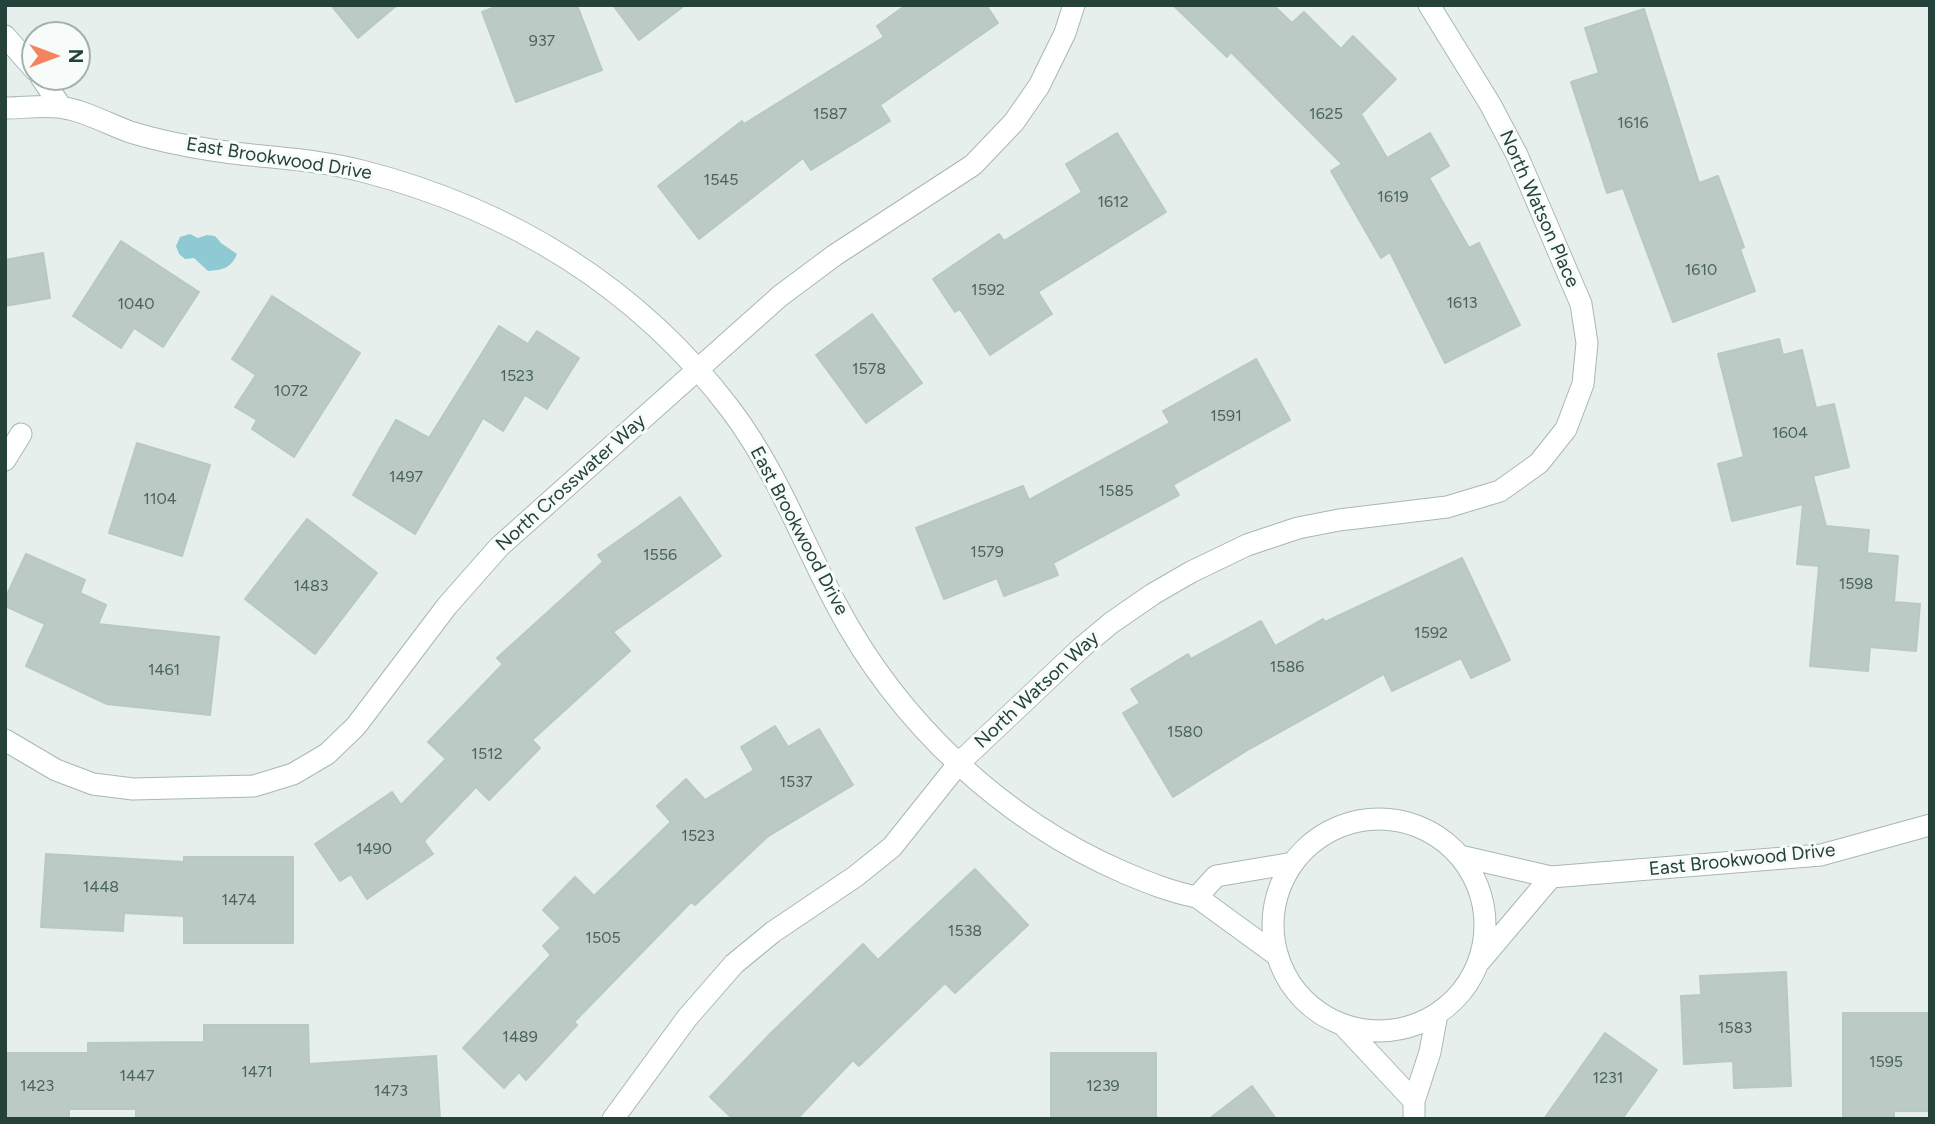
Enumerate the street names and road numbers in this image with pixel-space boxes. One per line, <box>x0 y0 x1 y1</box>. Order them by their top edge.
street label: North Watson Place <box>1494 127 1584 291</box>
street label: East Brookwood Drive <box>185 133 373 185</box>
street label: North Crosswater Way <box>491 410 651 556</box>
street label: East Brookwood Drive <box>745 443 853 619</box>
street label: North Watson Way <box>970 627 1104 753</box>
street label: East Brookwood Drive <box>1648 839 1836 881</box>

